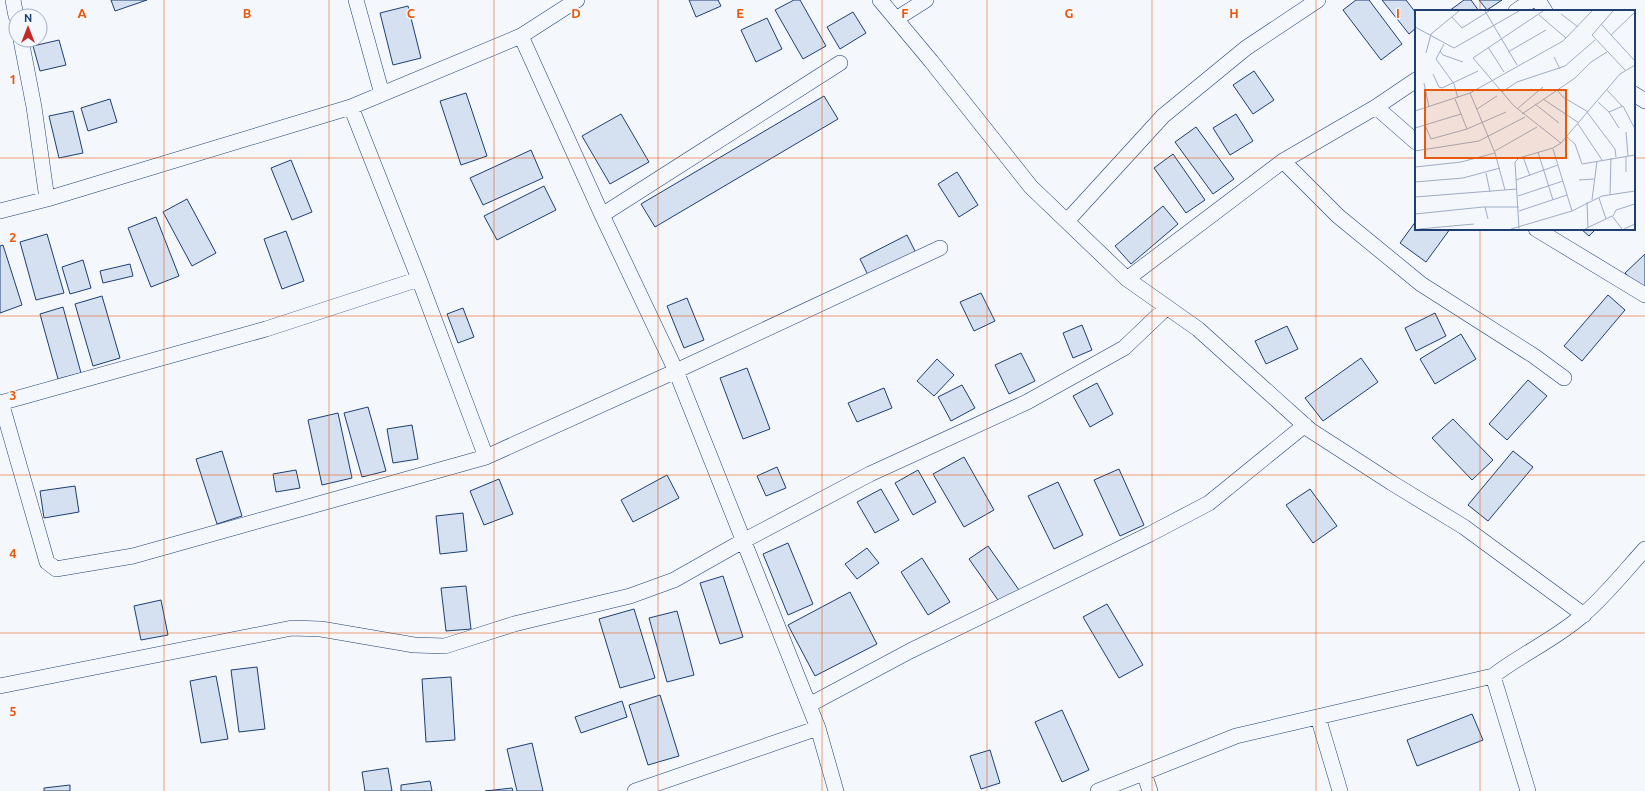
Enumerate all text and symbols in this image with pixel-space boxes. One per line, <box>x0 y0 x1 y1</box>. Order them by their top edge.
text: A <box>77 6 87 20</box>
text: B <box>243 6 252 20</box>
text: C <box>407 6 416 20</box>
text: D <box>571 6 581 20</box>
text: E <box>736 6 744 20</box>
text: F <box>901 6 909 20</box>
text: G <box>1065 6 1074 20</box>
text: H <box>1229 6 1239 20</box>
text: I <box>1396 6 1400 20</box>
north arrow <box>8 8 48 48</box>
inset map <box>1415 10 1635 230</box>
text: N <box>24 12 32 24</box>
text: 1 <box>9 72 17 86</box>
text: 2 <box>9 230 17 244</box>
text: 3 <box>9 388 17 402</box>
text: 4 <box>9 546 17 560</box>
text: 5 <box>9 704 17 718</box>

